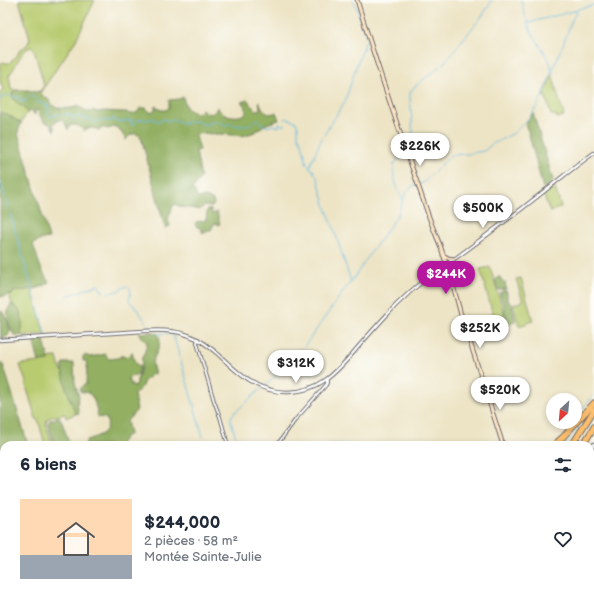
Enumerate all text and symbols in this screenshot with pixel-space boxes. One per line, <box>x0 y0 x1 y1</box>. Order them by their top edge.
pin: $226K <box>392 133 448 167</box>
text: $226K <box>400 138 440 154</box>
pin: $500K <box>455 195 511 229</box>
text: $500K <box>462 200 504 216</box>
pin: $244K <box>418 261 474 295</box>
text: $244K <box>426 266 466 282</box>
pin: $252K <box>452 315 508 349</box>
text: $252K <box>460 320 500 336</box>
pin: $312K <box>268 350 324 384</box>
text: $312K <box>277 355 315 371</box>
pin: $520K <box>472 377 528 411</box>
text: $520K <box>480 382 520 398</box>
north arrow <box>546 393 582 429</box>
map controls <box>546 393 582 429</box>
icon: filters <box>552 454 574 476</box>
text: 6 biens <box>20 455 77 475</box>
text: $244,000 <box>144 513 220 533</box>
icon: home <box>52 515 100 563</box>
icon: heart <box>552 528 574 550</box>
text: 2 pièces · 58 m² <box>144 533 238 549</box>
text: Montée Sainte-Julie <box>144 549 262 565</box>

